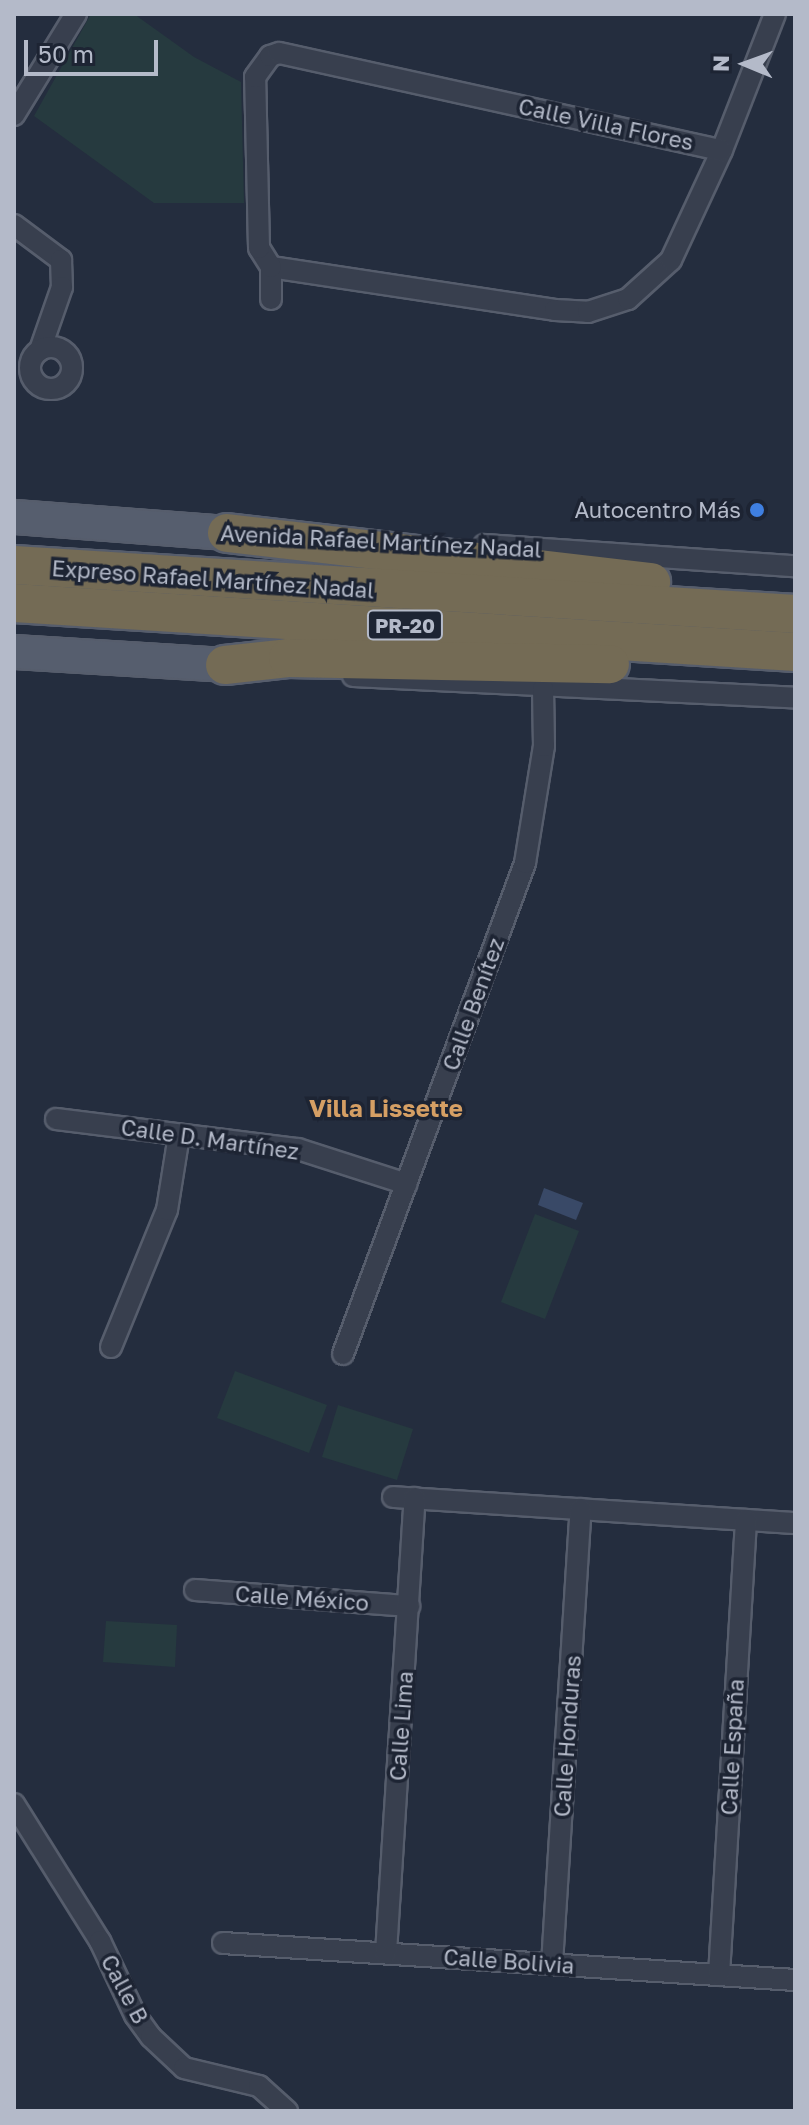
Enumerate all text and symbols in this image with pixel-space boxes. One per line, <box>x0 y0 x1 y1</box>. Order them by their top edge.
scale bar <box>28 24 162 74</box>
north arrow <box>705 24 785 104</box>
text: 50 m <box>38 39 94 68</box>
text: N <box>707 55 734 72</box>
street label: Calle Villa Flores <box>516 93 696 155</box>
place label: Autocentro Más <box>574 497 741 523</box>
marker: Autocentro Más <box>748 501 766 519</box>
street label: Avenida Rafael Martínez Nadal <box>220 519 542 563</box>
street label: Expreso Rafael Martínez Nadal <box>51 555 375 603</box>
road number: PR-20 <box>365 609 445 641</box>
street label: Calle Benítez <box>437 934 509 1074</box>
district label: Villa Lissette <box>309 1094 463 1122</box>
street label: Calle D. Martínez <box>119 1113 301 1165</box>
street label: Calle México <box>234 1580 370 1616</box>
street label: Calle Honduras <box>548 1654 586 1818</box>
street label: Calle Lima <box>384 1670 418 1782</box>
street label: Calle España <box>715 1678 749 1816</box>
street label: Calle Bolivia <box>443 1943 575 1979</box>
street label: Calle B <box>96 1950 154 2028</box>

